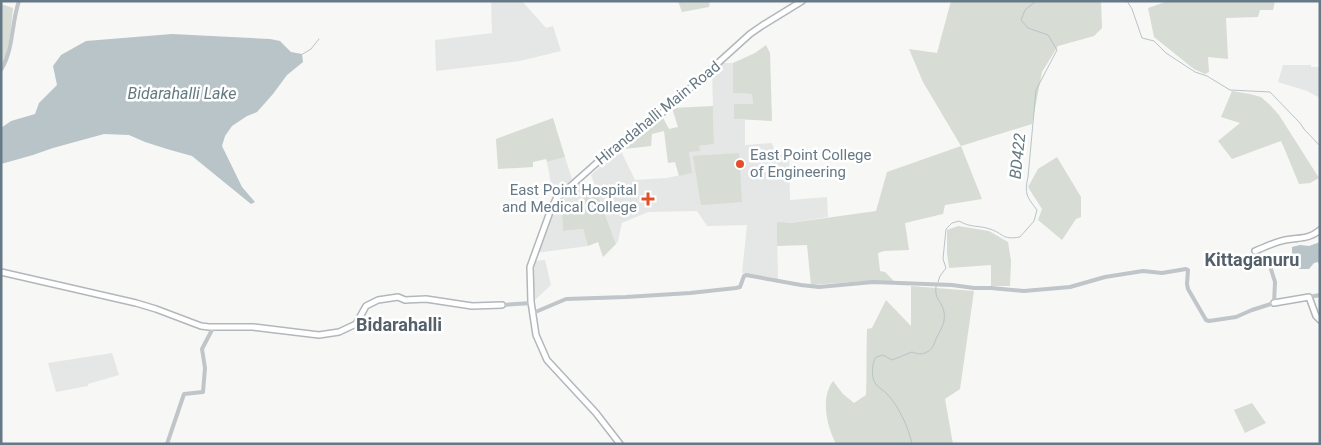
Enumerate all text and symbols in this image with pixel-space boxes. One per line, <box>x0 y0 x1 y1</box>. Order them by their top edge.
street label: Hirandahalli Main Road <box>592 57 724 169</box>
water label: Bidarahalli Lake <box>127 84 237 103</box>
water label: BD422 <box>1006 132 1029 180</box>
place label: East Point College of Engineering <box>750 146 872 181</box>
marker: East Point College of Engineering <box>734 158 746 170</box>
place label: East Point Hospital and Medical College <box>502 181 637 216</box>
marker: East Point Hospital and Medical College <box>641 192 655 206</box>
district label: Kittaganuru <box>1205 249 1299 270</box>
district label: Bidarahalli <box>356 314 442 335</box>

